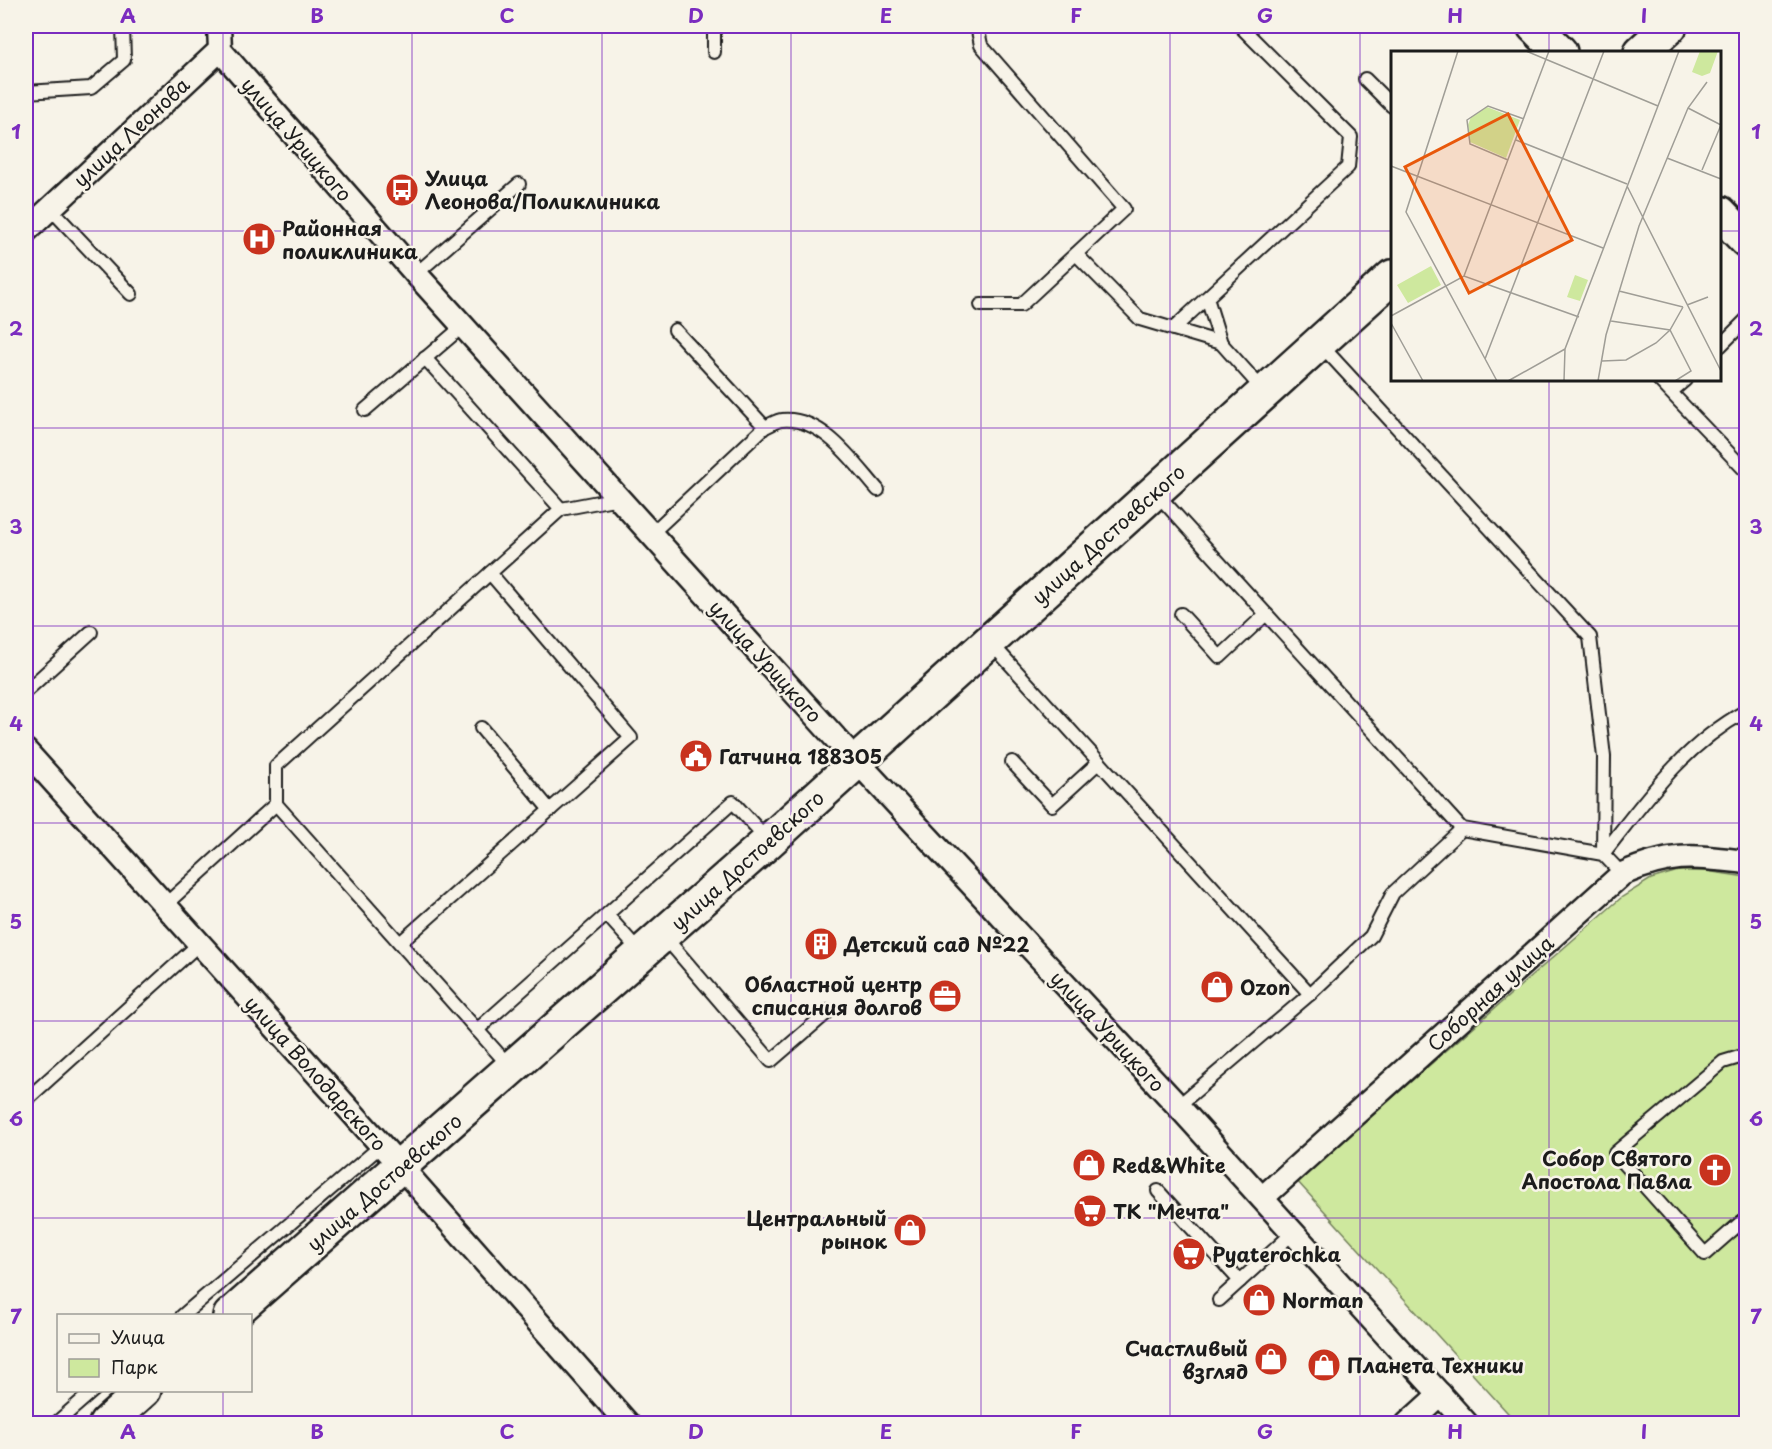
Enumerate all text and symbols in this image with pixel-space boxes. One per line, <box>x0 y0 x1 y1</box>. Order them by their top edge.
text: A <box>120 0 136 30</box>
text: B <box>310 0 324 30</box>
text: C <box>499 0 515 30</box>
text: D <box>688 0 704 30</box>
text: E <box>880 0 892 30</box>
text: F <box>1070 0 1082 30</box>
text: G <box>1257 0 1273 30</box>
text: H <box>1447 0 1463 30</box>
text: I <box>1641 0 1647 30</box>
inset map <box>1391 51 1721 381</box>
street label: улица Леонова <box>66 70 196 194</box>
street label: улица Урицкого <box>234 70 360 208</box>
text: 1 <box>11 116 21 146</box>
text: 1 <box>1751 116 1761 146</box>
place label: Улица Леонова/Поликлиника <box>424 163 660 216</box>
bus stop icon: Улица Леонова/Поликлиника <box>384 172 420 208</box>
place label: Районная поликлиника <box>282 213 418 266</box>
hospital icon: Районная поликлиника <box>241 221 277 257</box>
text: 2 <box>9 313 23 343</box>
text: 2 <box>1749 313 1763 343</box>
street label: улица Достоевского <box>1025 457 1191 611</box>
text: 3 <box>9 511 23 541</box>
text: 3 <box>1749 511 1763 541</box>
street label: улица Урицкого <box>703 593 829 729</box>
text: 4 <box>9 708 23 738</box>
text: 4 <box>1749 708 1763 738</box>
public building icon: Гатчина 188305 <box>678 738 714 774</box>
place label: Гатчина 188305 <box>719 741 882 771</box>
street label: улица Достоевского <box>664 783 830 937</box>
text: 5 <box>10 906 22 936</box>
text: 5 <box>1750 906 1762 936</box>
building icon: Детский сад №22 <box>803 926 839 962</box>
street label: Соборная улица <box>1420 928 1560 1058</box>
place label: Детский сад №22 <box>843 929 1030 959</box>
street label: улица Урицкого <box>1044 964 1172 1098</box>
place label: Областной центр списания долгов <box>744 969 922 1022</box>
shop icon: Ozon <box>1199 969 1235 1005</box>
place label: Ozon <box>1240 972 1290 1002</box>
office icon: Областной центр списания долгов <box>927 978 963 1014</box>
street label: улица Володарского <box>238 989 394 1157</box>
text: 6 <box>9 1103 23 1133</box>
text: 6 <box>1749 1103 1763 1133</box>
street label: улица Достоевского <box>300 1106 468 1258</box>
place label: Собор Святого Апостола Павла <box>1522 1143 1692 1196</box>
shop icon: Red&White <box>1071 1147 1107 1183</box>
place label: Red&White <box>1112 1150 1226 1180</box>
church icon: Собор Святого Апостола Павла <box>1697 1152 1733 1188</box>
supermarket icon: ТК "Мечта" <box>1072 1193 1108 1229</box>
place label: ТК "Мечта" <box>1113 1196 1229 1226</box>
place label: Центральный рынок <box>746 1203 887 1256</box>
shop icon: Центральный рынок <box>892 1212 928 1248</box>
supermarket icon: Pyaterochka <box>1171 1236 1207 1272</box>
place label: Pyaterochka <box>1212 1239 1342 1269</box>
shop icon: Norman <box>1241 1282 1277 1318</box>
place label: Norman <box>1282 1285 1364 1315</box>
text: 7 <box>10 1301 22 1331</box>
text: 7 <box>1750 1301 1762 1331</box>
legend <box>57 1314 252 1392</box>
text: Улица <box>111 1323 165 1350</box>
place label: Счастливый взгляд <box>1125 1333 1248 1386</box>
shop icon: Счастливый взгляд <box>1253 1341 1289 1377</box>
shop icon: Планета Техники <box>1306 1347 1342 1383</box>
place label: Планета Техники <box>1347 1350 1524 1380</box>
text: Парк <box>111 1353 158 1380</box>
text: A <box>120 1416 136 1446</box>
text: B <box>310 1416 324 1446</box>
text: C <box>499 1416 515 1446</box>
text: D <box>688 1416 704 1446</box>
text: E <box>880 1416 892 1446</box>
text: F <box>1070 1416 1082 1446</box>
text: G <box>1257 1416 1273 1446</box>
text: H <box>1447 1416 1463 1446</box>
text: I <box>1641 1416 1647 1446</box>

